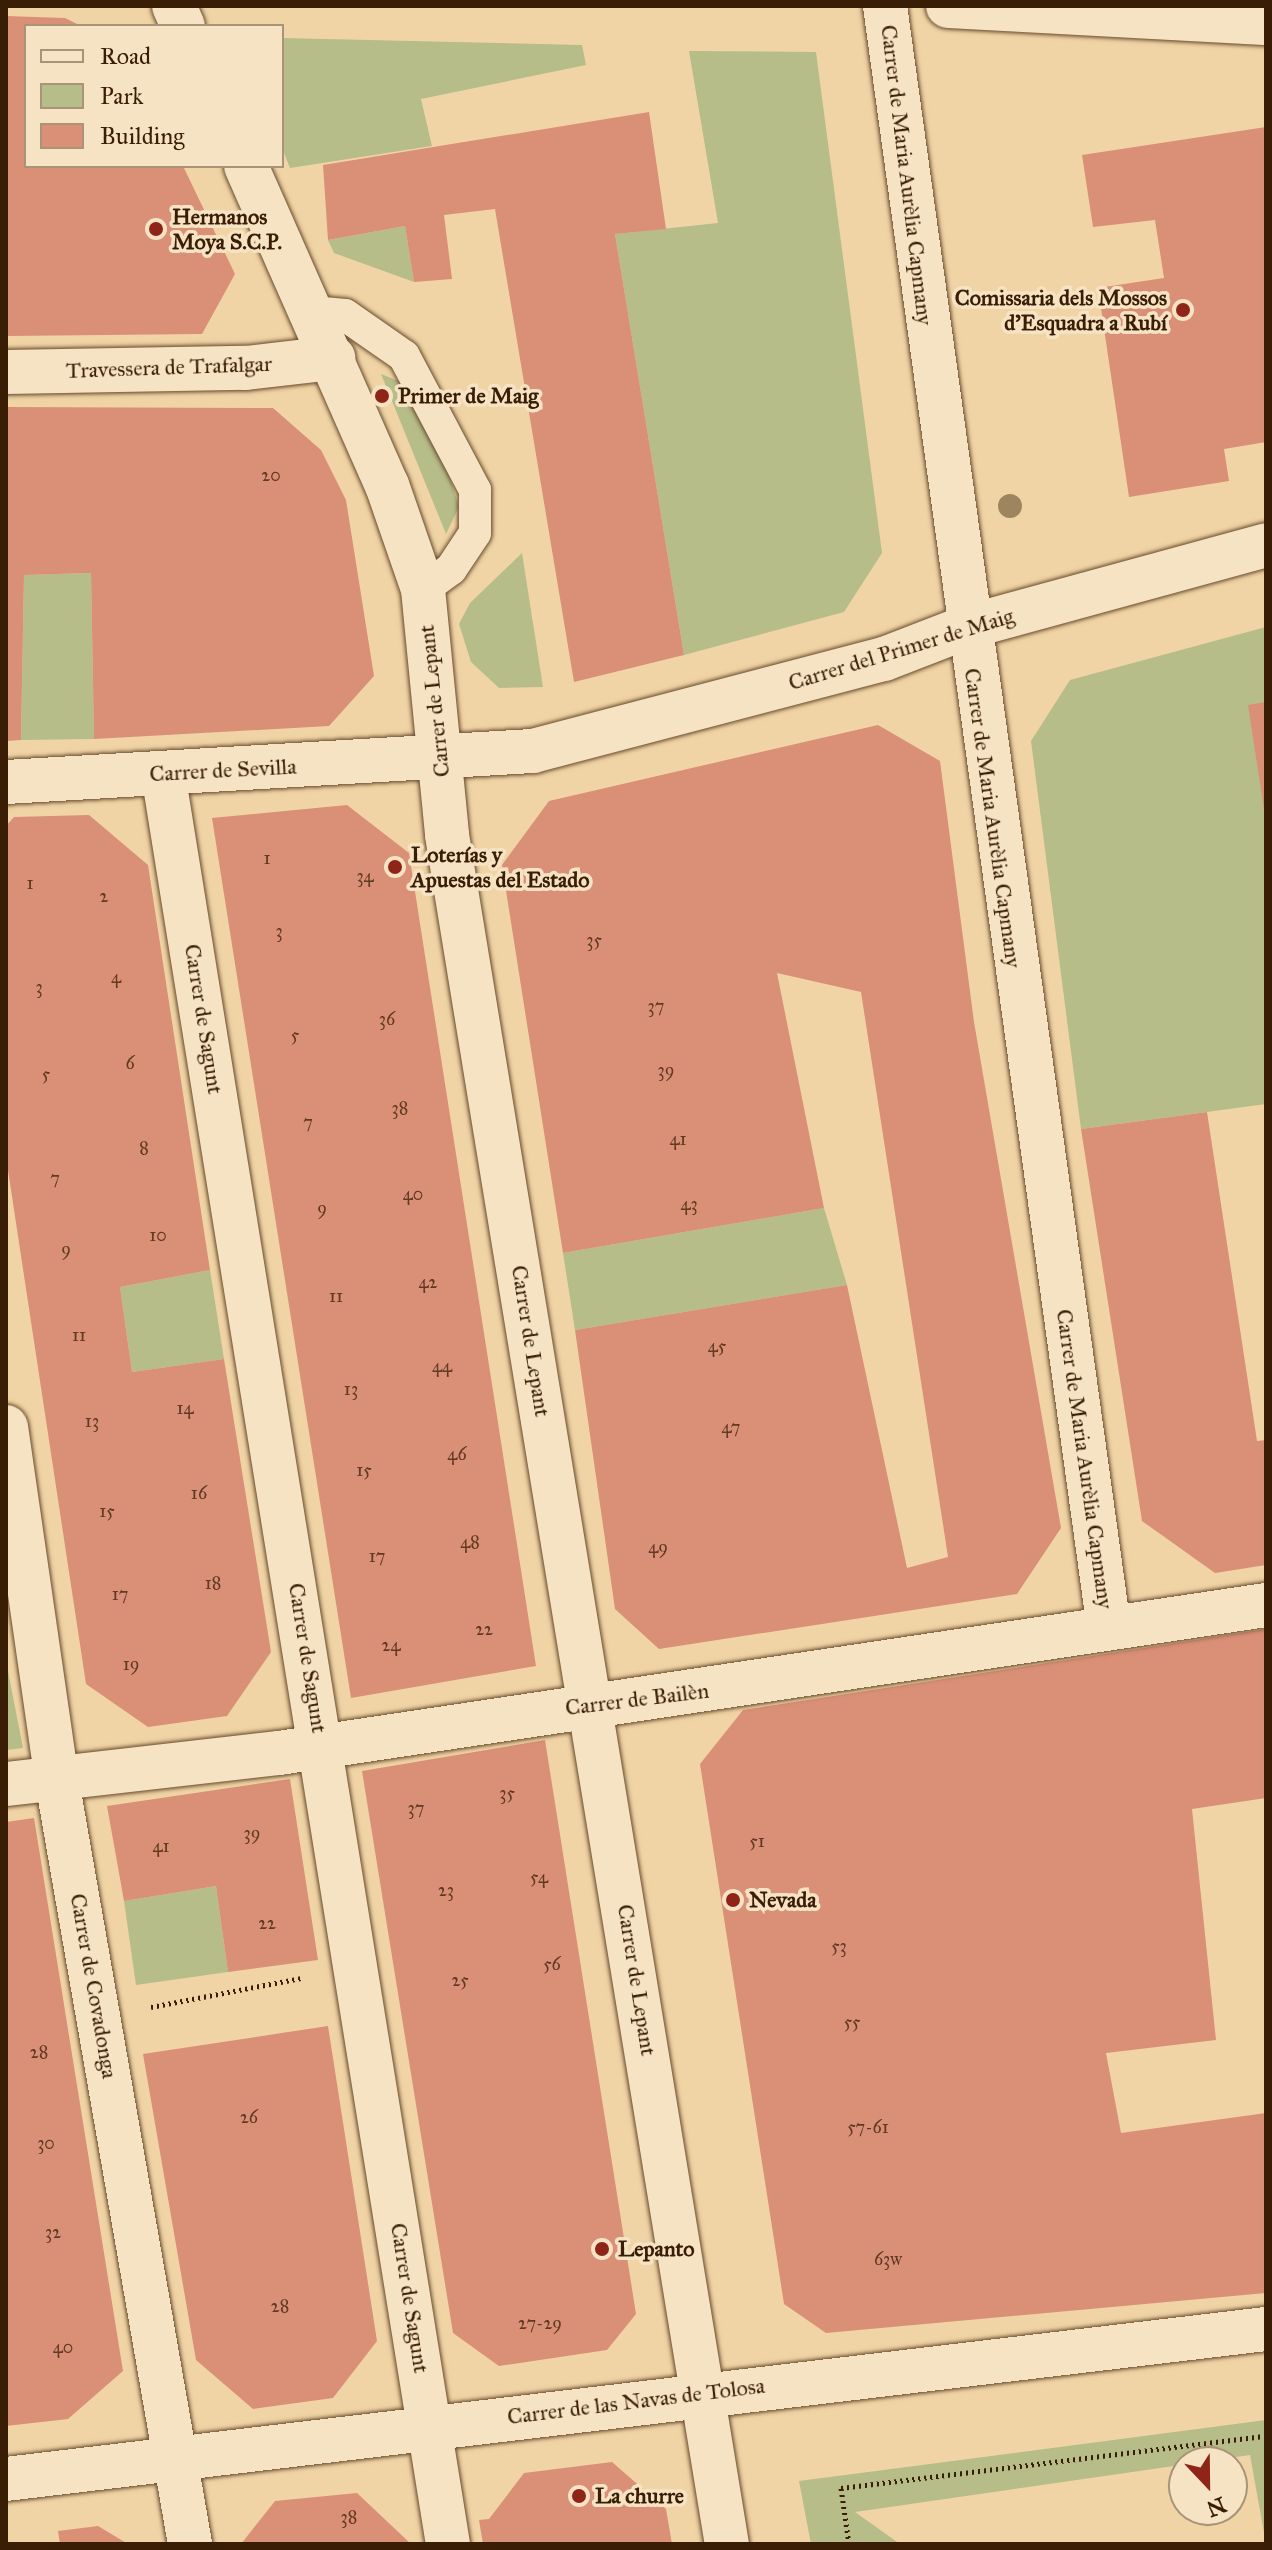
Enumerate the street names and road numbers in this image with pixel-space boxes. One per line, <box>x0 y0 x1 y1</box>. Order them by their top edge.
street label: Carrer de Maria Aurèlia Capmany <box>875 23 939 327</box>
street label: Travessera de Trafalgar <box>65 350 273 384</box>
street label: Carrer del Primer de Maig <box>785 602 1017 696</box>
street label: Carrer de Lepant <box>413 624 455 778</box>
street label: Carrer de Maria Aurèlia Capmany <box>959 666 1027 970</box>
street label: Carrer de Sevilla <box>149 753 297 787</box>
street label: Carrer de Sagunt <box>179 942 229 1096</box>
street label: Carrer de Lepant <box>506 1263 556 1419</box>
street label: Carrer de Maria Aurèlia Capmany <box>1051 1307 1119 1611</box>
street label: Carrer de Sagunt <box>283 1581 333 1735</box>
street label: Carrer de Bailèn <box>564 1677 710 1721</box>
street label: Carrer de Covadonga <box>65 1891 123 2081</box>
street label: Carrer de Lepant <box>612 1902 662 2058</box>
street label: Carrer de Sagunt <box>385 2221 435 2375</box>
street label: Carrer de las Navas de Tolosa <box>506 2372 766 2430</box>

